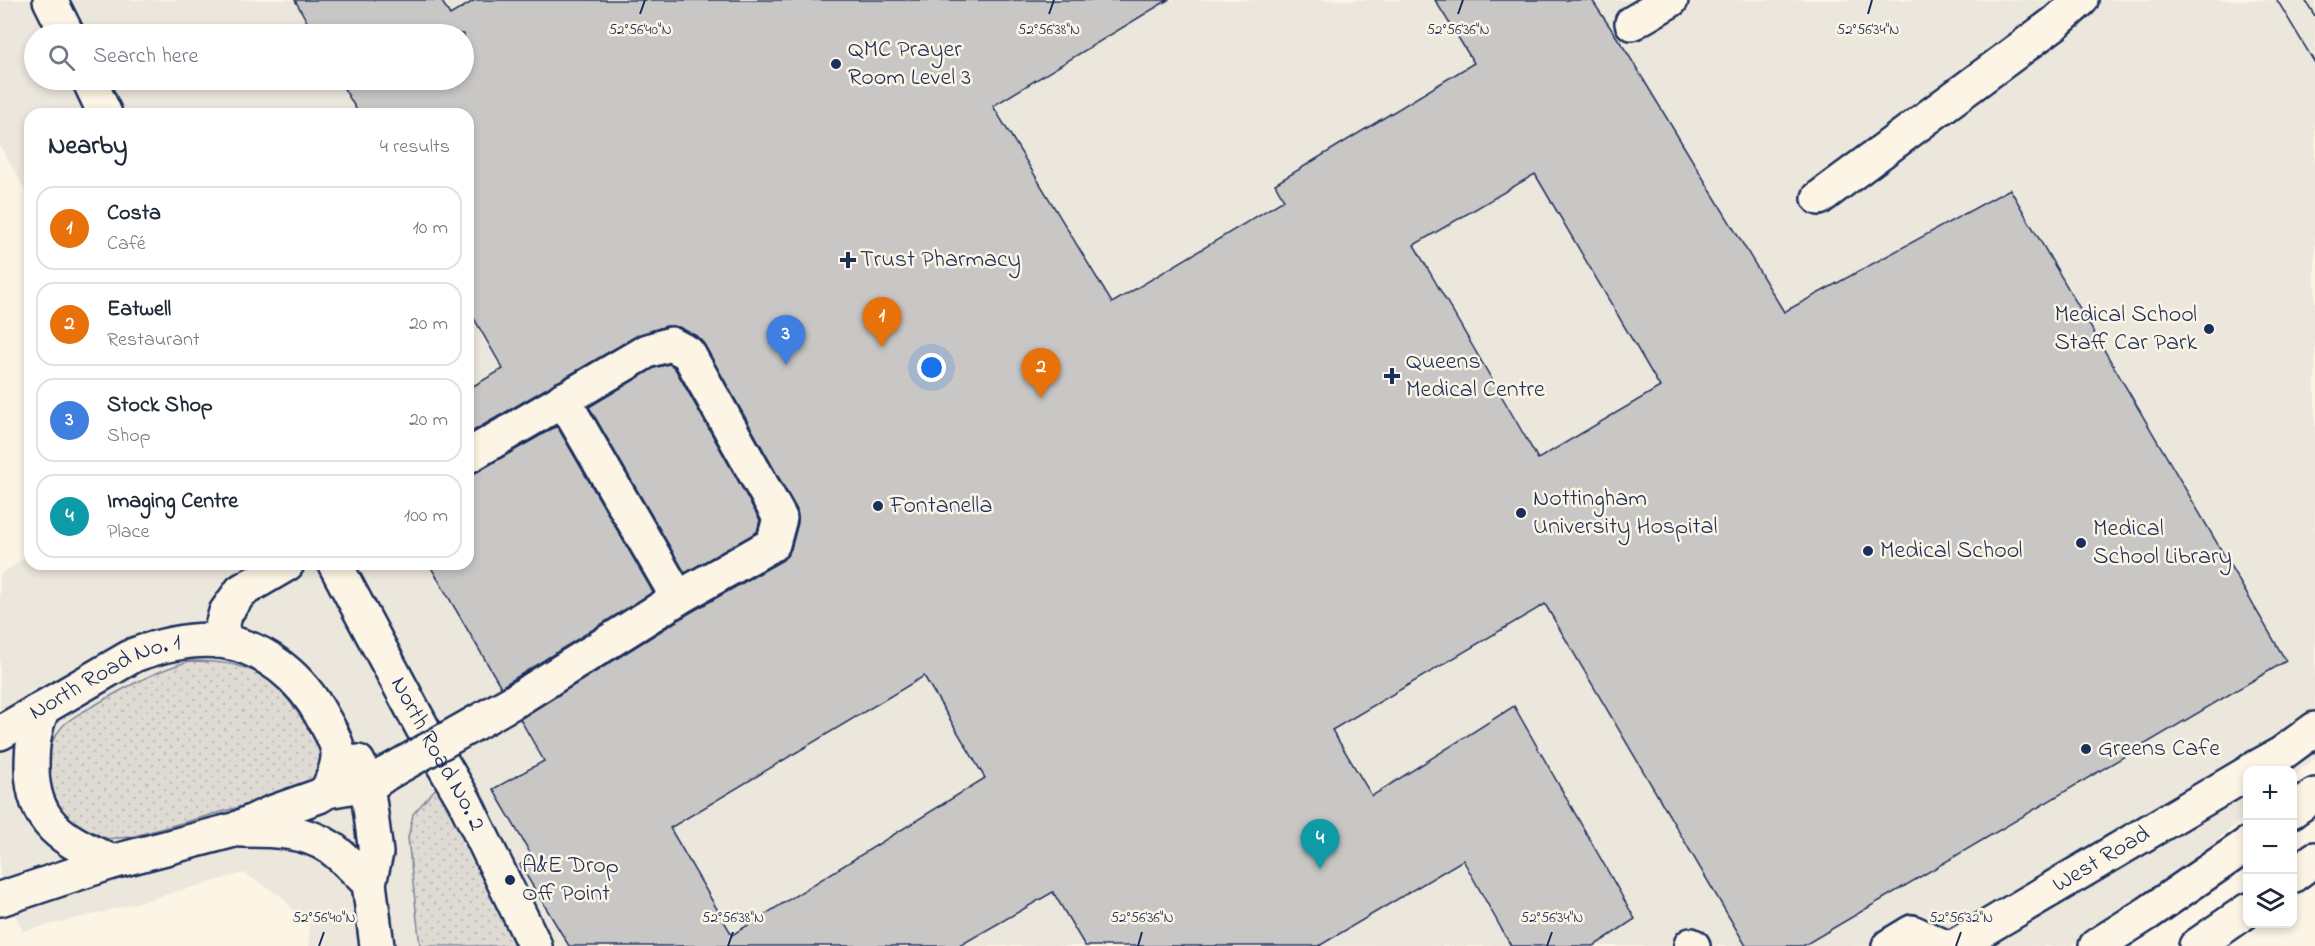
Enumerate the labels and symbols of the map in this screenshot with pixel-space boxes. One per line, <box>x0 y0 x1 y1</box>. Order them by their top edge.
text: 52°56'40"N <box>608 19 672 41</box>
text: 52°56'38"N <box>1018 19 1080 41</box>
text: 52°56'36"N <box>1426 19 1490 41</box>
text: 52°56'34"N <box>1837 19 1899 41</box>
place label: QMC Prayer Room Level 3 <box>848 33 971 96</box>
marker: QMC Prayer Room Level 3 <box>829 57 843 71</box>
place label: Trust Pharmacy <box>860 243 1021 279</box>
marker: Trust Pharmacy <box>841 253 855 267</box>
pin: 1 <box>862 298 902 347</box>
place label: Medical School Staff Car Park <box>2054 298 2197 361</box>
pin: 3 <box>766 316 806 365</box>
marker: Medical School Staff Car Park <box>2202 322 2216 336</box>
place label: Queens Medical Centre <box>1406 345 1545 408</box>
pin: 2 <box>1022 348 1060 398</box>
your location <box>917 353 946 382</box>
marker: Queens Medical Centre <box>1383 367 1401 385</box>
place label: Nottingham University Hospital <box>1533 482 1718 546</box>
place label: Fontanella <box>889 489 992 524</box>
marker: Fontanella <box>871 499 885 513</box>
marker: Nottingham University Hospital <box>1514 506 1528 520</box>
place label: Medical School Library <box>2093 512 2232 576</box>
place label: Medical School <box>1880 534 2023 569</box>
marker: Medical School Library <box>2074 536 2088 550</box>
marker: Medical School <box>1861 544 1875 558</box>
street label: North Road No. 1 <box>23 625 184 730</box>
street label: North Road No. 2 <box>381 671 494 837</box>
place label: Greens Cafe <box>2098 732 2220 767</box>
marker: Greens Cafe <box>2079 742 2093 756</box>
street label: West Road <box>2046 817 2157 902</box>
pin: 4 <box>1300 820 1340 869</box>
place label: A&E Drop Off Point <box>522 849 619 912</box>
marker: A&E Drop Off Point <box>503 873 517 887</box>
text: 52°56'40"N <box>292 907 356 929</box>
text: 52°56'38"N <box>702 907 764 929</box>
text: 52°56'36"N <box>1110 907 1174 929</box>
text: 52°56'34"N <box>1521 907 1583 929</box>
text: 52°56'32"N <box>1929 907 1993 929</box>

